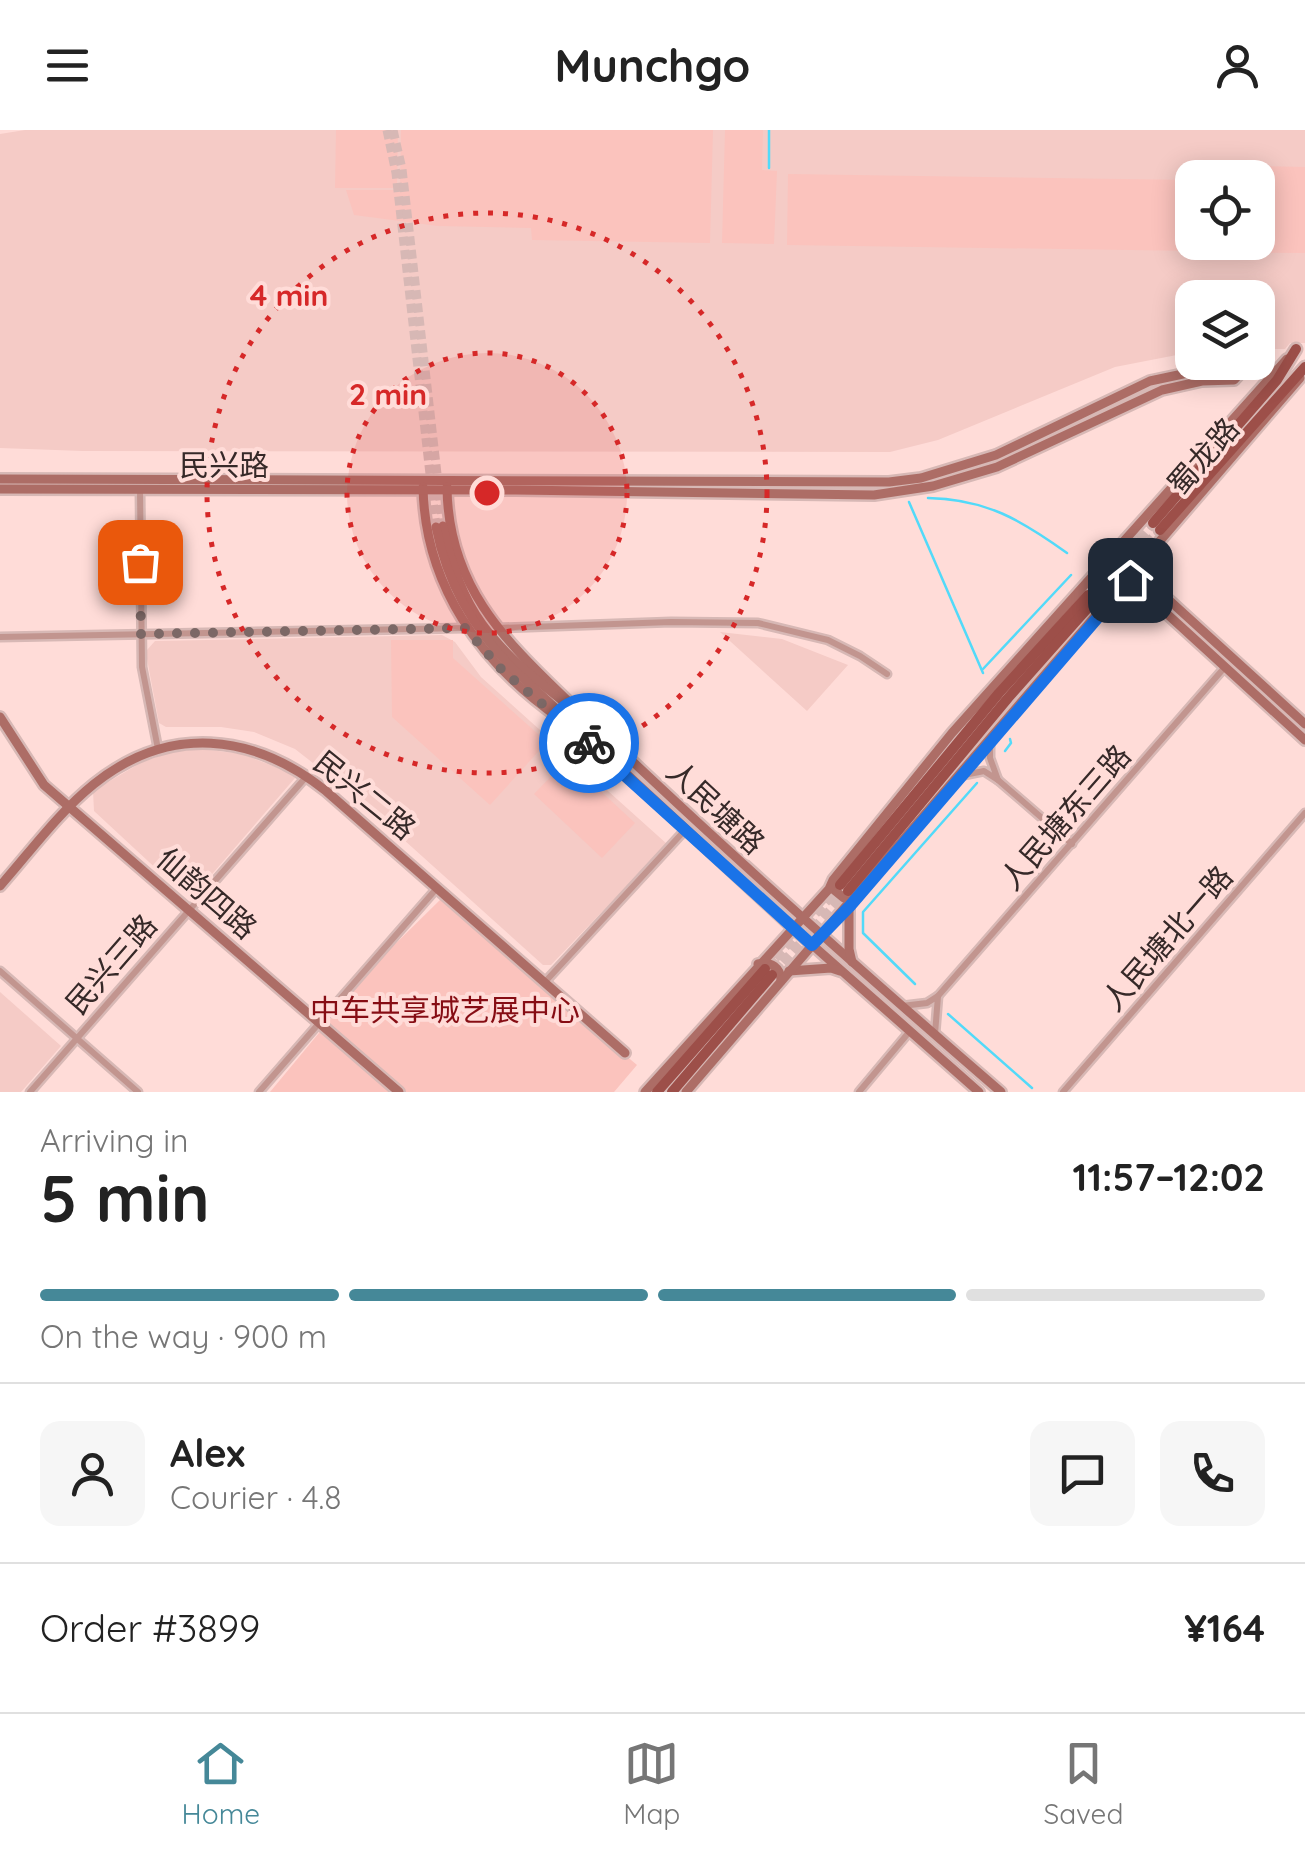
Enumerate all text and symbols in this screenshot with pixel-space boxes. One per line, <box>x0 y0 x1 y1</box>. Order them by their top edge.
text: Munchgo <box>555 37 750 93</box>
icon: menu <box>40 38 95 93</box>
icon: person <box>1210 38 1265 93</box>
map controls <box>1175 160 1275 380</box>
button: locate <box>1175 160 1275 260</box>
text: 4 min <box>250 276 328 314</box>
button: layers <box>1175 280 1275 380</box>
text: 2 min <box>349 375 427 413</box>
street label: 蜀龙路 <box>1159 410 1247 502</box>
street label: 民兴路 <box>179 446 269 484</box>
centre of rings <box>469 475 505 511</box>
pin <box>98 520 183 605</box>
icon: bag <box>113 535 168 590</box>
pin <box>1088 538 1173 623</box>
icon: home <box>1103 553 1158 608</box>
courier <box>539 693 639 793</box>
icon: bike <box>562 716 617 771</box>
street label: 人民塘东三路 <box>992 737 1138 897</box>
street label: 民兴二路 <box>306 742 424 848</box>
street label: 人民塘路 <box>659 752 773 862</box>
street label: 仙韵四路 <box>149 839 265 947</box>
street label: 人民塘北一路 <box>1094 858 1240 1018</box>
street label: 民兴三路 <box>57 906 165 1022</box>
park label: 中车共享城艺展中心 <box>310 991 580 1029</box>
text: Arriving in <box>40 1120 189 1160</box>
text: 11:57–12:02 <box>1072 1153 1265 1201</box>
text: 5 min <box>40 1157 210 1238</box>
text: On the way · 900 m <box>40 1316 327 1356</box>
button: person <box>40 1421 145 1526</box>
button: chat <box>1030 1421 1135 1526</box>
button: phone <box>1160 1421 1265 1526</box>
text: Alex <box>170 1429 245 1477</box>
text: Courier · 4.8 <box>170 1477 342 1517</box>
text: Order #3899 <box>40 1604 260 1652</box>
text: ¥164 <box>1184 1604 1265 1652</box>
tab: Home <box>182 1736 260 1831</box>
tab: Map <box>623 1736 680 1831</box>
tab: Saved <box>1044 1736 1123 1831</box>

